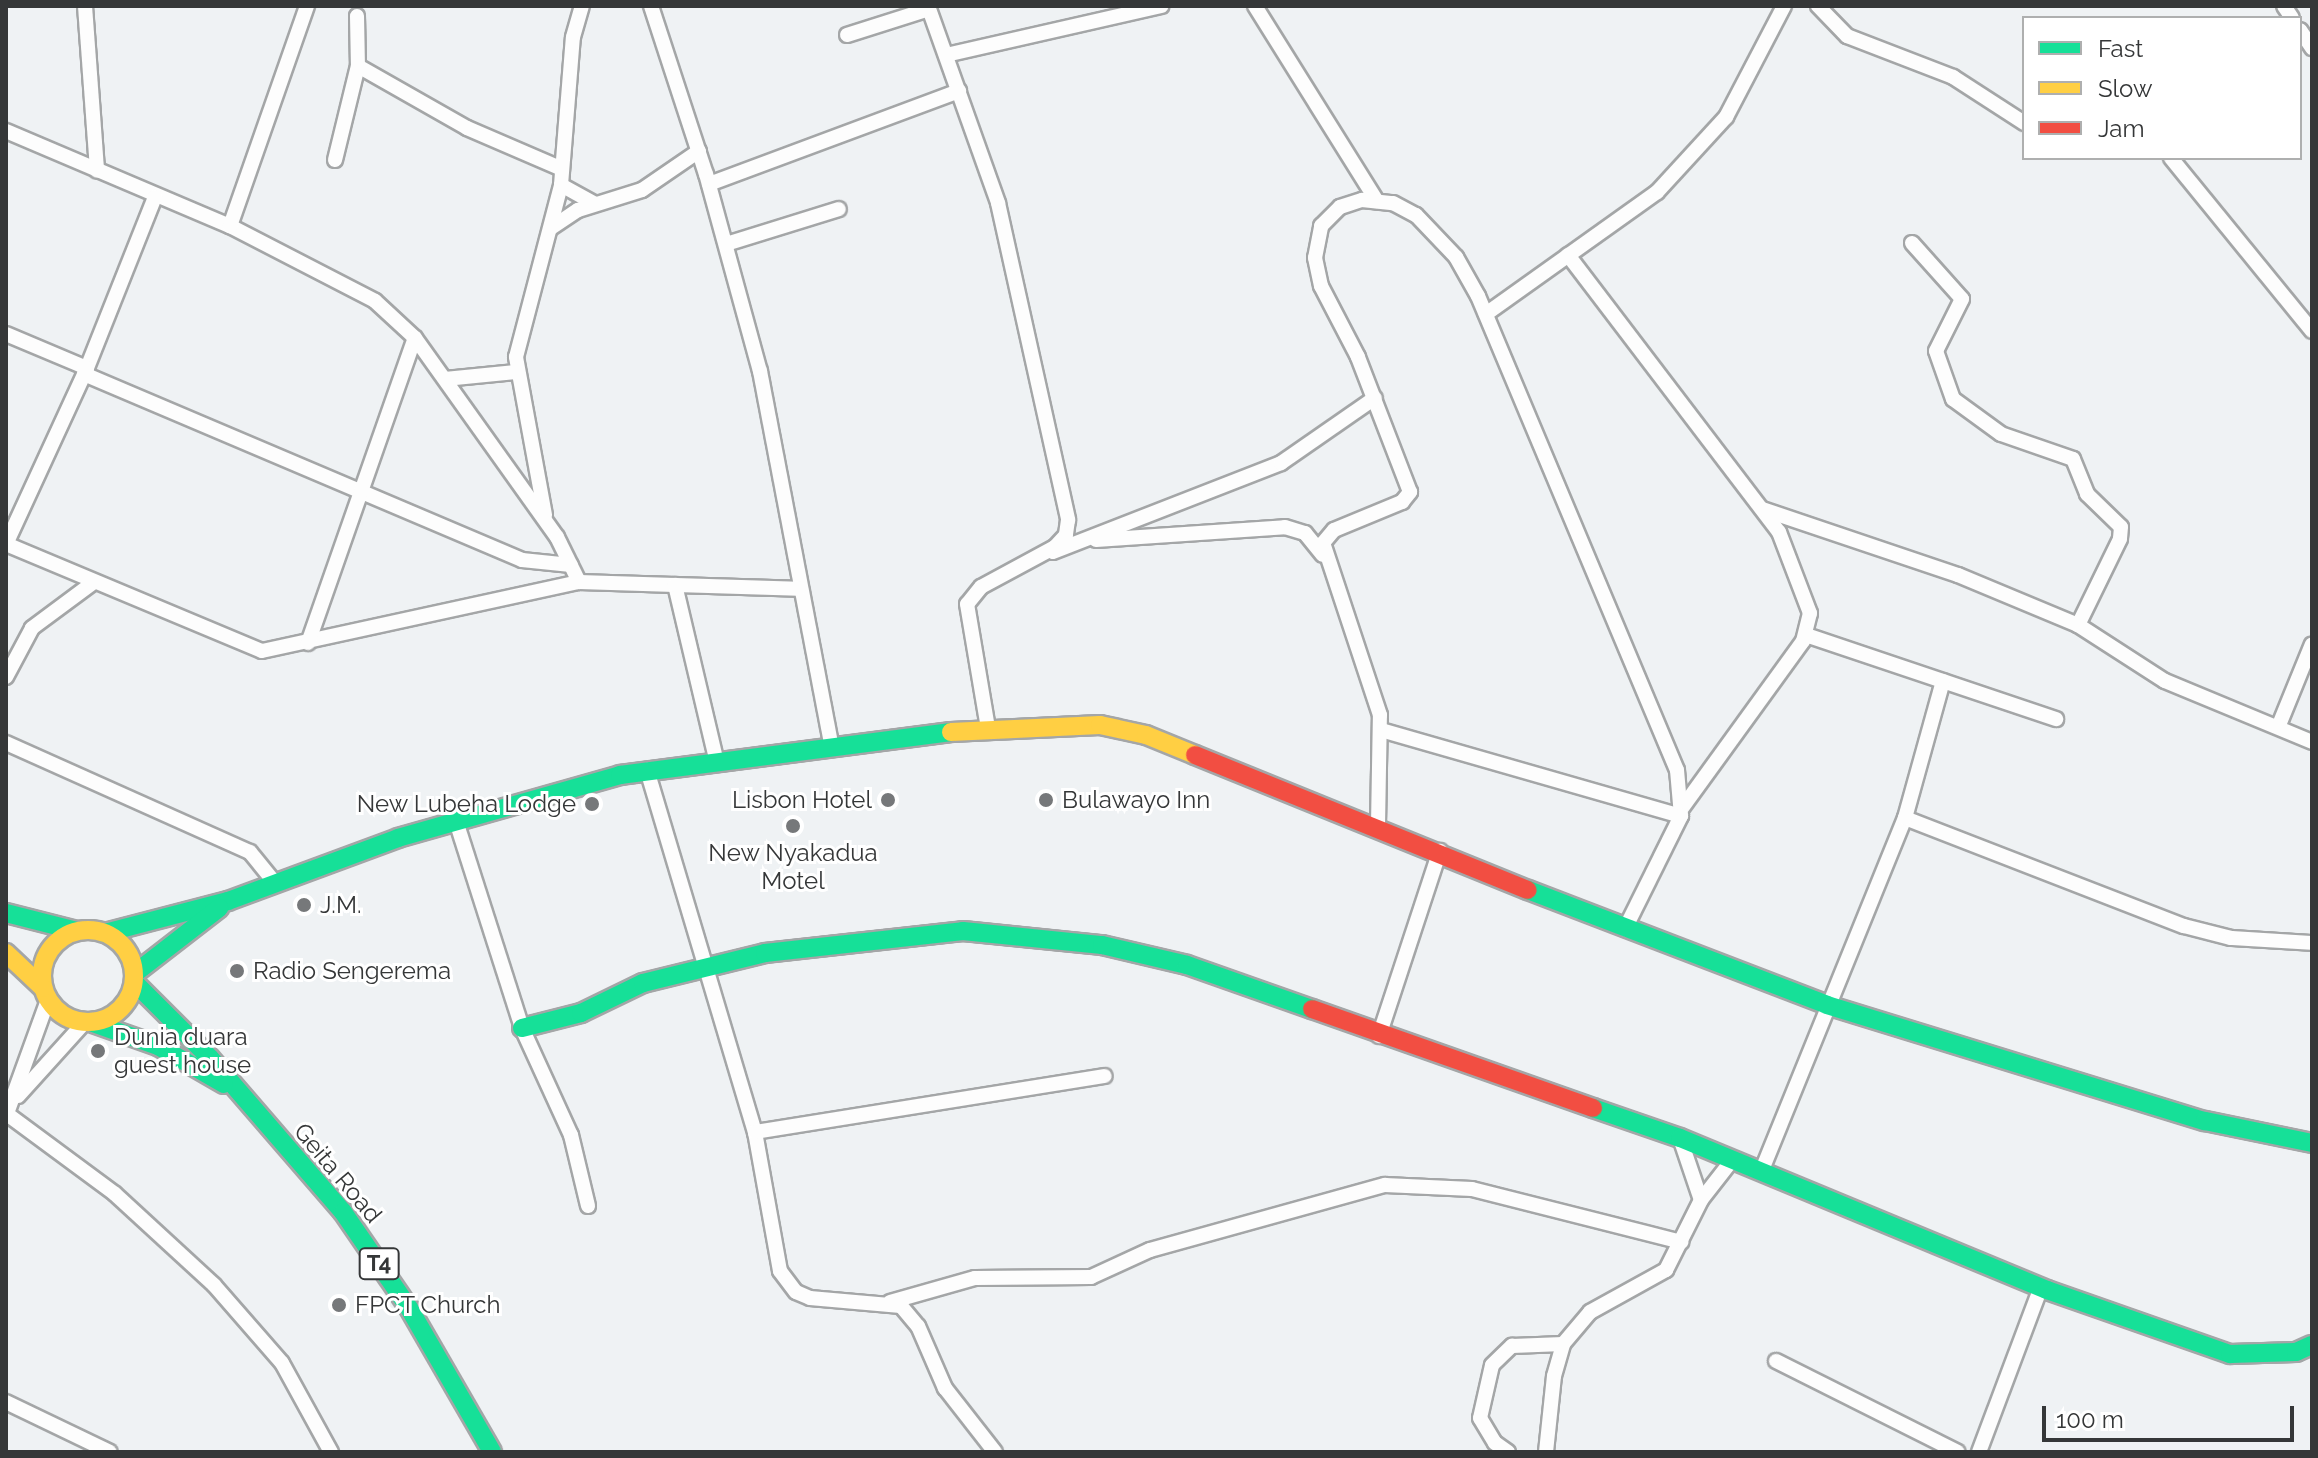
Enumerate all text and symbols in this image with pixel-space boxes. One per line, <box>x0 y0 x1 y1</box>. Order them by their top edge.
legend <box>2022 16 2302 160</box>
text: Fast <box>2098 34 2143 63</box>
text: Slow <box>2098 74 2152 103</box>
text: Jam <box>2098 114 2144 143</box>
place label: Lisbon Hotel <box>732 786 872 814</box>
place label: Bulawayo Inn <box>1062 786 1210 814</box>
place label: New Lubeha Lodge <box>356 790 576 818</box>
marker: Lisbon Hotel <box>879 791 897 809</box>
marker: Bulawayo Inn <box>1037 791 1055 809</box>
marker: New Lubeha Lodge <box>583 795 601 813</box>
marker: New Nyakadua Motel <box>784 817 802 835</box>
place label: New Nyakadua Motel <box>708 839 878 895</box>
place label: J.M. <box>320 891 361 919</box>
marker: J.M. <box>295 896 313 914</box>
place label: Radio Sengerema <box>253 957 451 985</box>
marker: Radio Sengerema <box>228 962 246 980</box>
place label: Dunia duara guest house <box>114 1023 251 1079</box>
marker: Dunia duara guest house <box>89 1042 107 1060</box>
street label: Geita Road <box>288 1117 388 1229</box>
road number: T4 <box>357 1246 401 1282</box>
place label: FPCT Church <box>355 1291 501 1319</box>
marker: FPCT Church <box>330 1296 348 1314</box>
scale bar <box>2046 1390 2298 1440</box>
text: 100 m <box>2056 1405 2124 1434</box>

